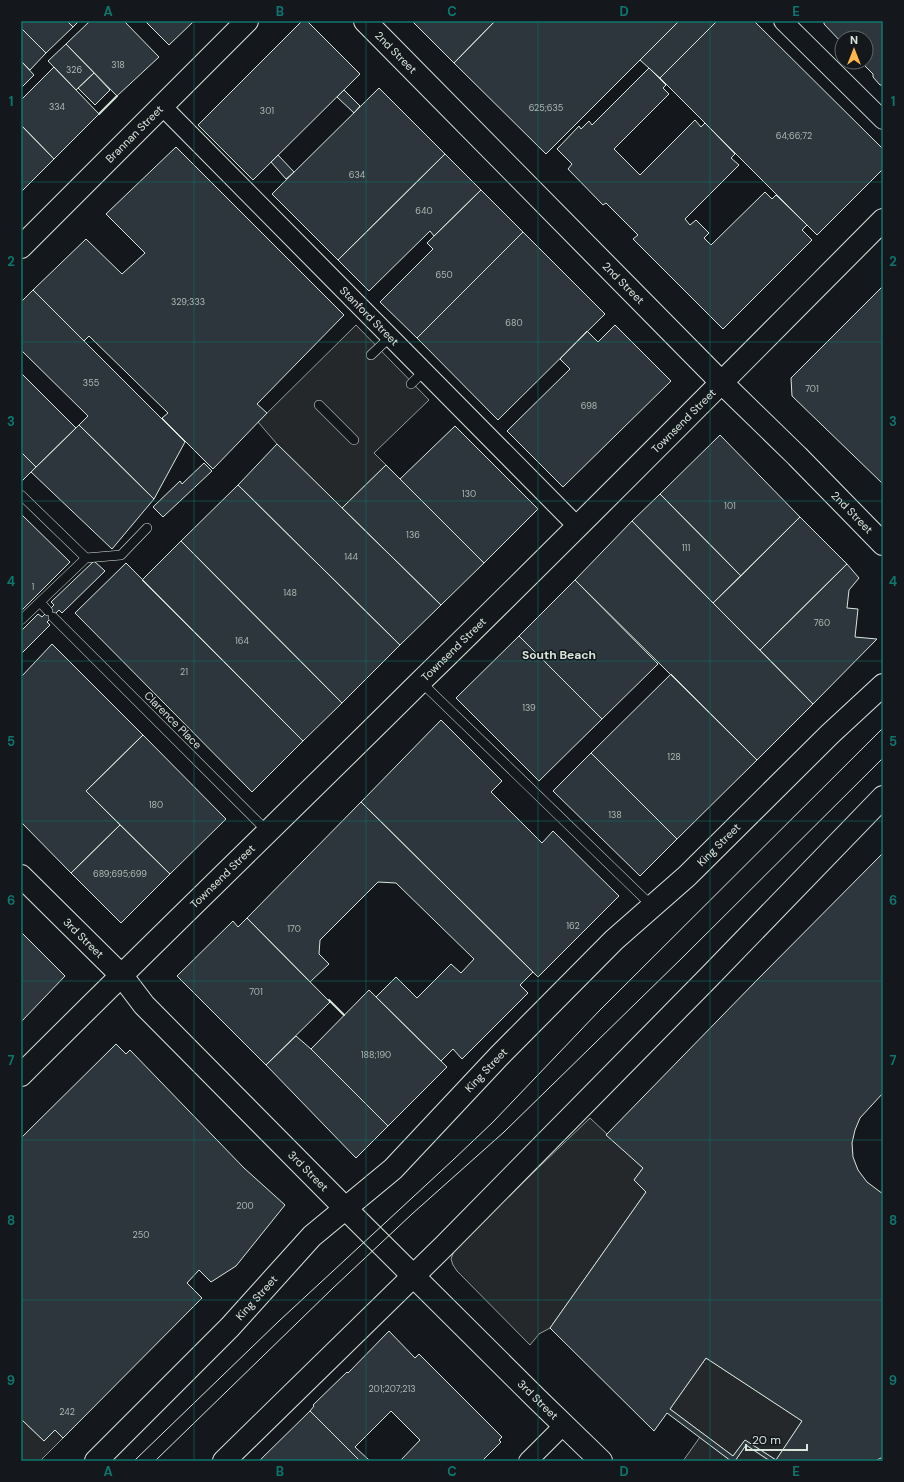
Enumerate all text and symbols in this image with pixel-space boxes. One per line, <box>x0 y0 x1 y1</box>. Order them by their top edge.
text: A <box>103 3 113 20</box>
text: B <box>276 3 284 20</box>
text: C <box>447 3 457 20</box>
text: D <box>619 3 629 20</box>
text: E <box>792 3 800 20</box>
street label: 2nd Street <box>372 28 420 76</box>
north arrow <box>834 30 874 70</box>
text: N <box>850 33 858 47</box>
house number: 318 <box>111 59 125 71</box>
house number: 326 <box>66 64 82 76</box>
text: 1 <box>9 93 13 110</box>
text: 1 <box>891 93 895 110</box>
house number: 334 <box>49 101 66 113</box>
street label: Brannan Street <box>102 102 166 166</box>
house number: 625;635 <box>529 102 563 114</box>
house number: 301 <box>260 105 274 117</box>
house number: 64;66;72 <box>776 130 812 142</box>
house number: 634 <box>349 169 366 181</box>
house number: 640 <box>415 205 433 217</box>
text: 2 <box>7 253 15 270</box>
text: 2 <box>889 253 897 270</box>
street label: 2nd Street <box>600 259 647 307</box>
house number: 650 <box>435 269 453 281</box>
street label: Stanford Street <box>337 283 402 349</box>
house number: 329;333 <box>171 296 205 308</box>
house number: 680 <box>505 317 523 329</box>
house number: 355 <box>83 377 99 389</box>
house number: 701 <box>805 383 819 395</box>
street label: Townsend Street <box>648 386 719 456</box>
house number: 698 <box>581 400 597 412</box>
text: 3 <box>7 413 15 430</box>
text: 3 <box>889 413 897 430</box>
house number: 130 <box>462 488 476 500</box>
street label: 2nd Street <box>828 488 876 537</box>
house number: 101 <box>724 500 736 512</box>
house number: 136 <box>406 529 420 541</box>
house number: 111 <box>682 542 690 554</box>
house number: 144 <box>344 551 358 563</box>
text: 4 <box>7 573 15 590</box>
text: 4 <box>889 573 897 590</box>
house number: 1 <box>32 581 35 593</box>
house number: 148 <box>283 587 297 599</box>
street label: Townsend Street <box>418 614 489 684</box>
house number: 760 <box>814 617 830 629</box>
house number: 164 <box>235 635 249 647</box>
district label: South Beach <box>522 647 596 663</box>
house number: 21 <box>180 666 188 678</box>
street label: Clarence Place <box>141 688 205 752</box>
house number: 139 <box>522 702 536 714</box>
text: 5 <box>7 733 15 750</box>
text: 5 <box>889 733 897 750</box>
house number: 128 <box>667 751 681 763</box>
house number: 180 <box>149 799 163 811</box>
house number: 138 <box>608 809 622 821</box>
street label: King Street <box>694 820 743 869</box>
street label: Townsend Street <box>187 841 258 911</box>
house number: 689;695;699 <box>93 868 147 880</box>
text: 6 <box>7 892 15 909</box>
text: 6 <box>889 892 897 909</box>
street label: 3rd Street <box>60 915 107 961</box>
house number: 162 <box>566 920 580 932</box>
house number: 170 <box>287 923 301 935</box>
house number: 701 <box>249 986 263 998</box>
street label: King Street <box>462 1045 510 1095</box>
house number: 188;190 <box>361 1049 391 1061</box>
text: 7 <box>8 1052 15 1069</box>
text: 7 <box>890 1052 897 1069</box>
street label: 3rd Street <box>285 1148 331 1194</box>
house number: 200 <box>236 1200 254 1212</box>
text: 8 <box>7 1212 15 1229</box>
text: 8 <box>889 1212 897 1229</box>
house number: 250 <box>133 1229 149 1241</box>
street label: King Street <box>233 1272 280 1323</box>
text: 9 <box>7 1372 15 1389</box>
text: 9 <box>889 1372 897 1389</box>
street label: 3rd Street <box>515 1377 561 1423</box>
house number: 201;207;213 <box>368 1383 416 1395</box>
house number: 242 <box>59 1406 75 1418</box>
scale bar <box>746 1426 807 1452</box>
text: 20 m <box>752 1432 781 1448</box>
text: A <box>103 1463 113 1480</box>
text: B <box>276 1463 284 1480</box>
text: C <box>447 1463 457 1480</box>
text: D <box>619 1463 629 1480</box>
text: E <box>792 1463 800 1480</box>

